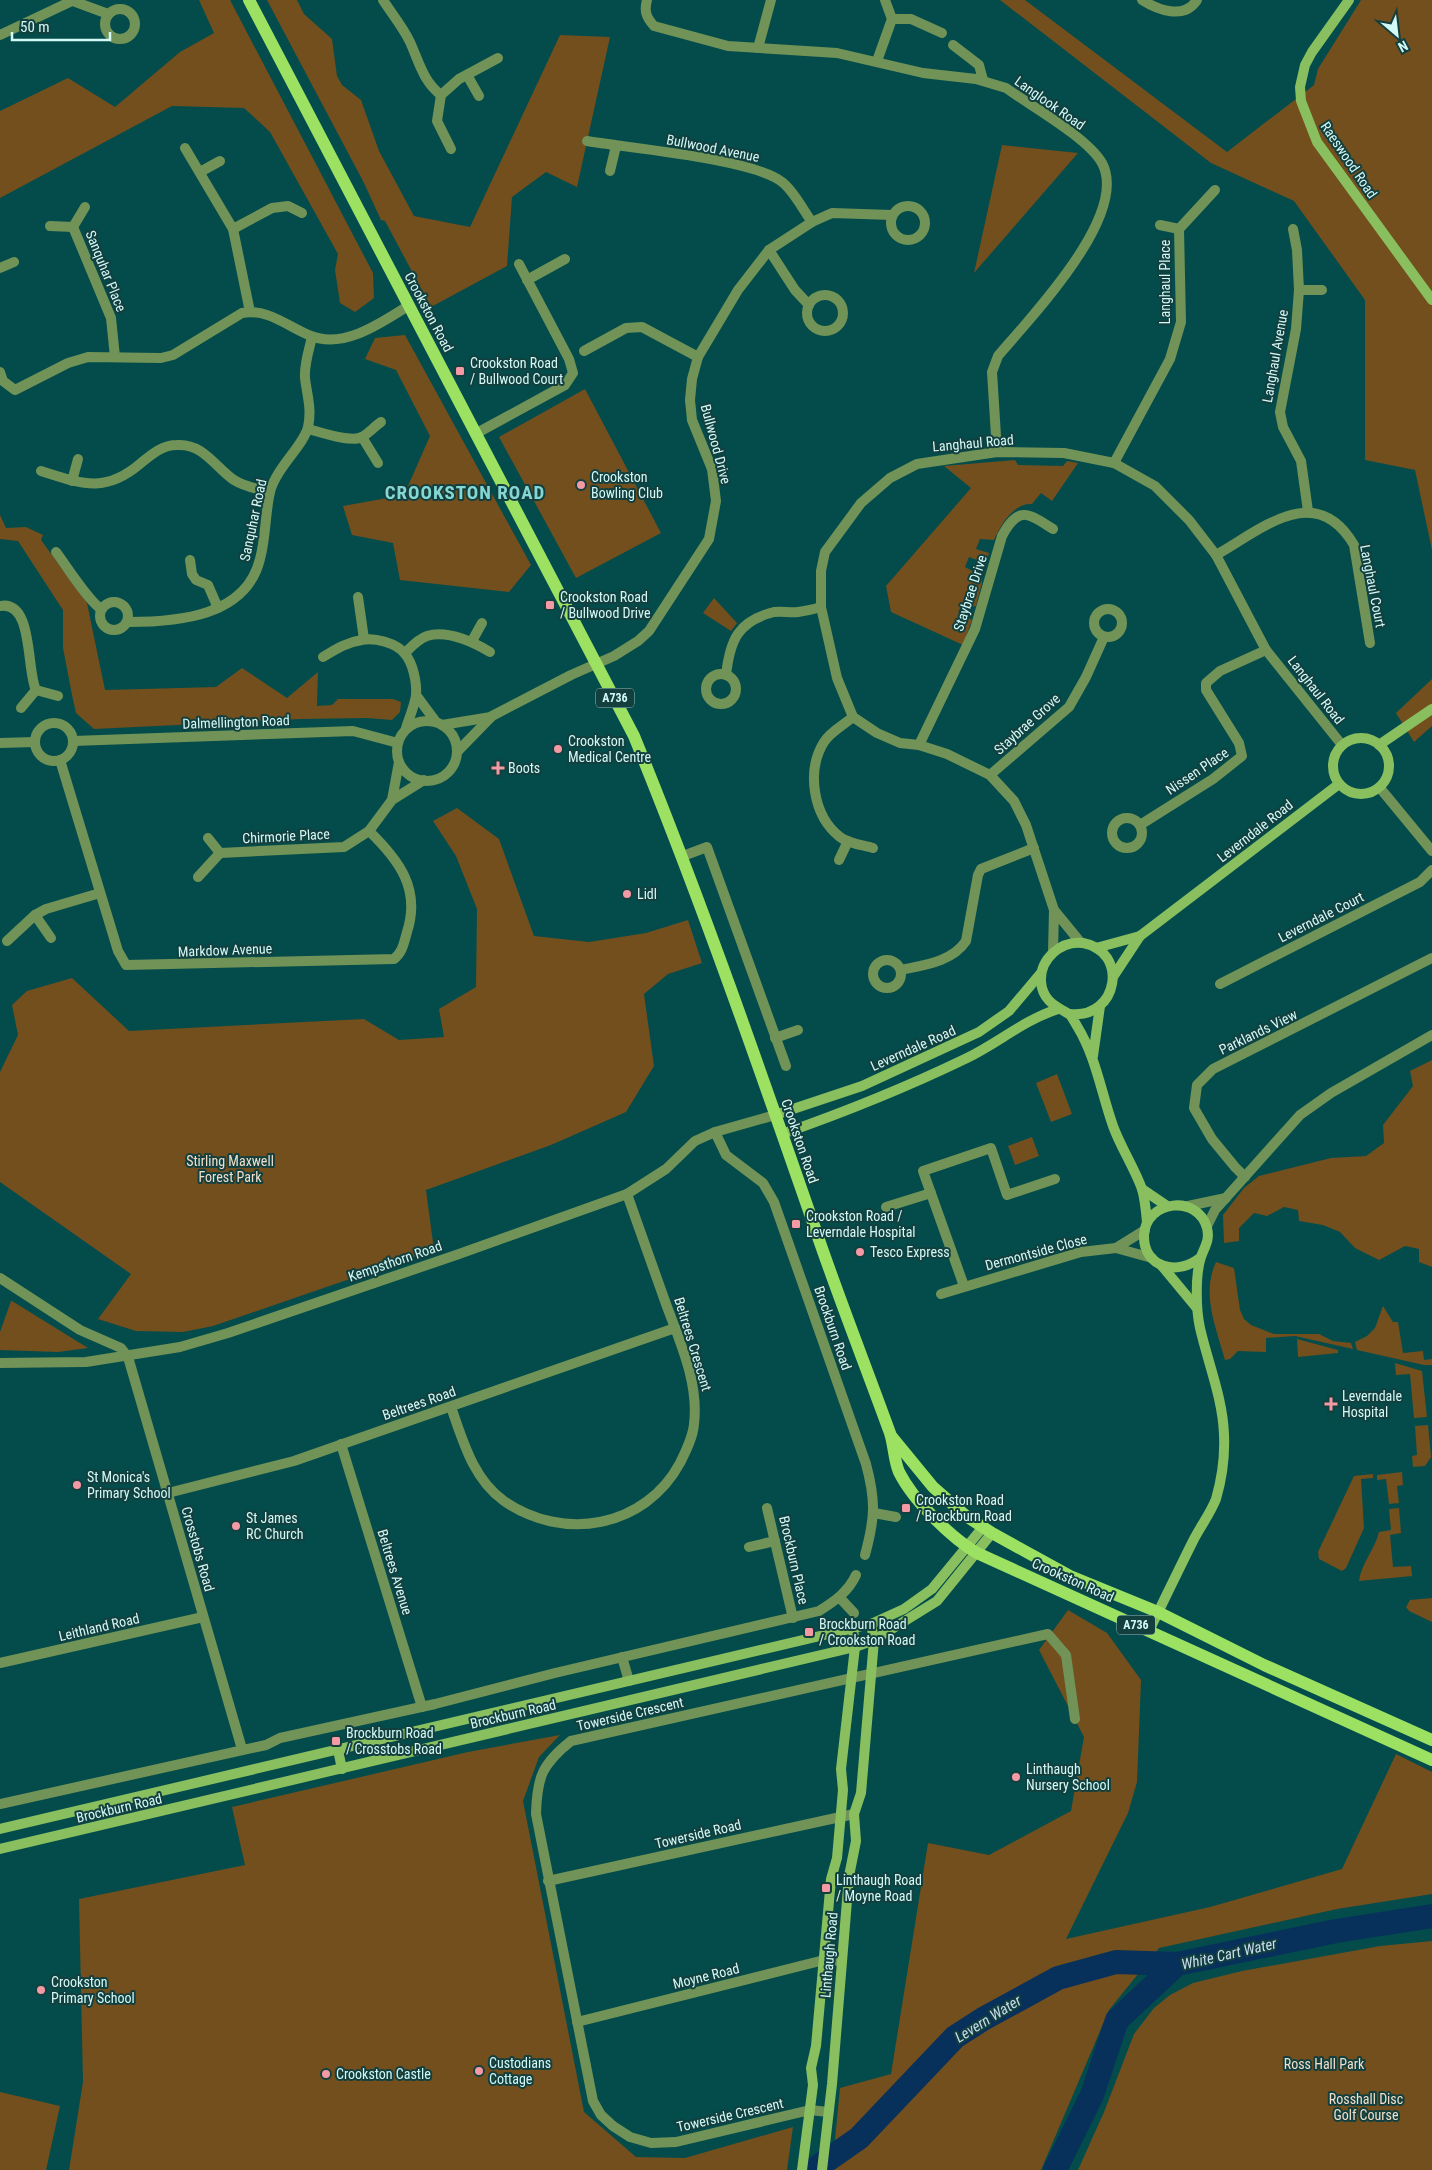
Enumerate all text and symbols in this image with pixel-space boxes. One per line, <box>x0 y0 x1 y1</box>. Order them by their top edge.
scale bar <box>12 10 110 42</box>
north arrow <box>1372 10 1422 60</box>
text: 50 m <box>20 18 50 36</box>
text: N <box>1396 37 1411 56</box>
street label: Langlook Road <box>1012 73 1088 133</box>
street label: Raeswood Road <box>1318 119 1380 201</box>
street label: Bullwood Avenue <box>665 131 761 165</box>
street label: Sanquhar Place <box>82 228 130 314</box>
street label: Langhaul Place <box>1157 239 1173 324</box>
street label: Crookston Road <box>401 269 457 355</box>
street label: Langhaul Avenue <box>1259 308 1291 404</box>
place label: Crookston Road / Bullwood Court <box>470 355 563 387</box>
marker: Crookston Road / Bullwood Court <box>454 365 466 377</box>
street label: Bullwood Drive <box>698 402 734 486</box>
street label: Langhaul Road <box>932 431 1014 455</box>
place label: Crookston Bowling Club <box>591 469 663 501</box>
street label: Sanquhar Road <box>236 477 270 563</box>
marker: Crookston Bowling Club <box>575 479 587 491</box>
district label: CROOKSTON ROAD <box>385 481 545 504</box>
street label: Langhaul Court <box>1357 543 1389 629</box>
street label: Staybrae Drive <box>950 552 990 633</box>
place label: Crookston Road / Bullwood Drive <box>560 589 651 621</box>
marker: Crookston Road / Bullwood Drive <box>544 599 556 611</box>
street label: Langhaul Road <box>1285 653 1347 727</box>
road number: A736 <box>596 688 634 708</box>
street label: Staybrae Grove <box>991 690 1064 758</box>
street label: Dalmellington Road <box>182 712 290 732</box>
place label: Crookston Medical Centre <box>568 733 651 765</box>
marker: Crookston Medical Centre <box>552 743 564 755</box>
street label: Nissen Place <box>1163 744 1232 798</box>
place label: Boots <box>508 760 540 776</box>
marker: Boots <box>492 762 504 774</box>
street label: Leverndale Road <box>1214 797 1296 865</box>
street label: Chirmorie Place <box>242 826 331 846</box>
place label: Lidl <box>637 886 657 902</box>
marker: Lidl <box>621 888 633 900</box>
street label: Leverndale Court <box>1276 889 1366 945</box>
street label: Markdow Avenue <box>178 940 273 960</box>
street label: Parklands View <box>1216 1006 1300 1058</box>
street label: Leverndale Road <box>868 1022 958 1074</box>
street label: Crookston Road <box>778 1097 822 1185</box>
park label: Stirling Maxwell Forest Park <box>186 1153 274 1185</box>
place label: Crookston Road / Leverndale Hospital <box>806 1208 916 1240</box>
marker: Crookston Road / Leverndale Hospital <box>790 1218 802 1230</box>
street label: Dermontside Close <box>983 1231 1089 1273</box>
street label: Kempsthorn Road <box>346 1237 444 1285</box>
place label: Tesco Express <box>870 1244 950 1260</box>
marker: Tesco Express <box>854 1246 866 1258</box>
street label: Brockburn Road <box>811 1284 855 1372</box>
street label: Beltrees Crescent <box>671 1295 715 1393</box>
street label: Beltrees Road <box>380 1383 458 1423</box>
place label: Leverndale Hospital <box>1342 1388 1403 1420</box>
marker: Leverndale Hospital <box>1324 1397 1338 1411</box>
place label: St Monica's Primary School <box>87 1469 171 1501</box>
marker: St Monica's Primary School <box>71 1479 83 1491</box>
place label: Crookston Road / Brockburn Road <box>916 1492 1012 1524</box>
marker: Crookston Road / Brockburn Road <box>900 1502 912 1514</box>
street label: Crosstobs Road <box>178 1505 218 1593</box>
place label: St James RC Church <box>246 1510 303 1542</box>
street label: Brockburn Place <box>776 1514 812 1606</box>
marker: St James RC Church <box>230 1520 242 1532</box>
street label: Beltrees Avenue <box>374 1527 416 1617</box>
street label: Crookston Road <box>1030 1555 1116 1605</box>
street label: Leithland Road <box>57 1610 141 1644</box>
place label: Brockburn Road / Crookston Road <box>819 1616 915 1648</box>
road number: A736 <box>1117 1616 1155 1634</box>
marker: Brockburn Road / Crookston Road <box>803 1626 815 1638</box>
street label: Towerside Crescent <box>575 1694 685 1734</box>
street label: Brockburn Road <box>469 1696 557 1732</box>
place label: Brockburn Road / Crosstobs Road <box>346 1725 442 1757</box>
marker: Brockburn Road / Crosstobs Road <box>330 1735 342 1747</box>
place label: Linthaugh Nursery School <box>1026 1761 1110 1793</box>
marker: Linthaugh Nursery School <box>1010 1771 1022 1783</box>
street label: Brockburn Road <box>75 1790 163 1826</box>
street label: Towerside Road <box>653 1816 743 1852</box>
place label: Linthaugh Road / Moyne Road <box>836 1872 922 1904</box>
marker: Linthaugh Road / Moyne Road <box>820 1882 832 1894</box>
street label: Linthaugh Road <box>817 1911 841 1999</box>
water label: White Cart Water <box>1180 1934 1279 1974</box>
street label: Moyne Road <box>671 1960 741 1992</box>
place label: Crookston Primary School <box>51 1974 135 2006</box>
marker: Crookston Primary School <box>35 1984 47 1996</box>
water label: Levern Water <box>951 1991 1025 2046</box>
place label: Custodians Cottage <box>489 2055 551 2087</box>
park label: Ross Hall Park <box>1284 2056 1365 2072</box>
marker: Custodians Cottage <box>473 2065 485 2077</box>
place label: Crookston Castle <box>336 2066 431 2082</box>
marker: Crookston Castle <box>320 2068 332 2080</box>
park label: Rosshall Disc Golf Course <box>1329 2091 1403 2123</box>
street label: Towerside Crescent <box>675 2095 785 2135</box>

